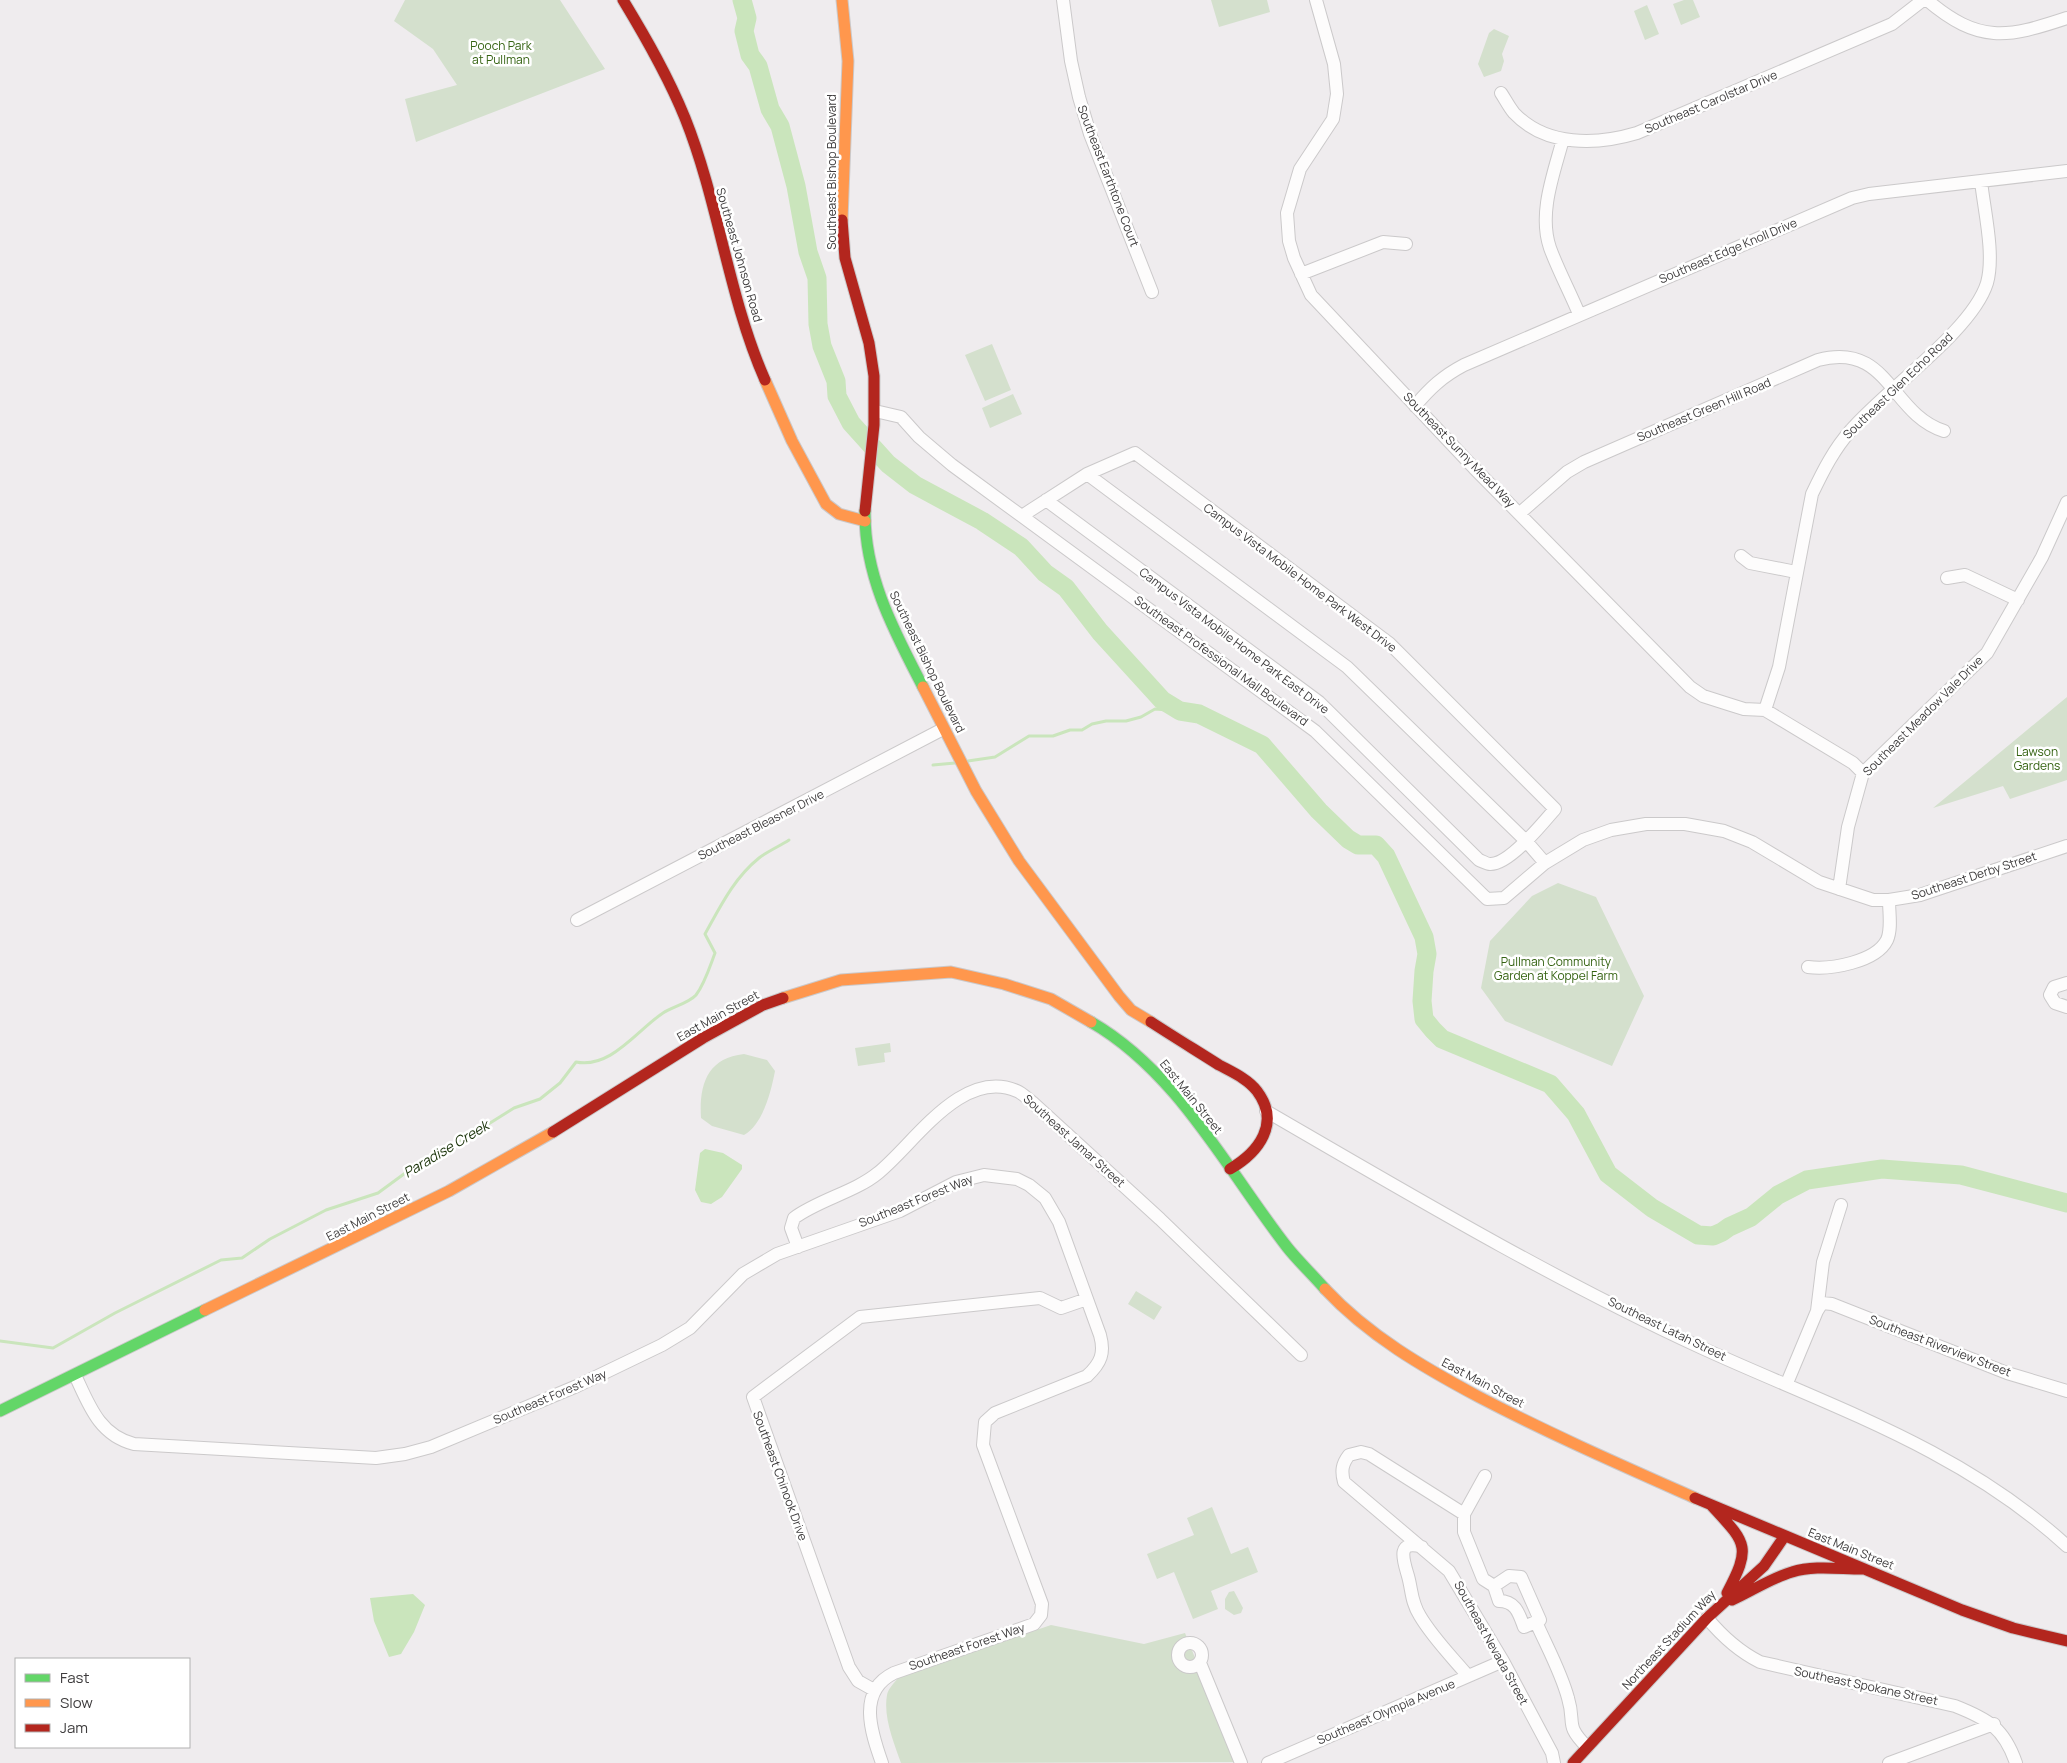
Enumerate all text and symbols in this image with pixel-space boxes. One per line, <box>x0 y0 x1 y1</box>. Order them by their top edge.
park label: Pooch Park at Pullman <box>470 37 533 68</box>
street label: Southeast Carolstar Drive <box>1642 66 1780 137</box>
street label: Southeast Bishop Boulevard <box>823 94 840 250</box>
street label: Southeast Earthtone Court <box>1074 103 1143 249</box>
street label: Southeast Johnson Road <box>712 186 767 324</box>
street label: Southeast Edge Knoll Drive <box>1656 214 1799 287</box>
street label: Southeast Glen Echo Road <box>1839 329 1956 443</box>
street label: Southeast Green Hill Road <box>1634 374 1773 446</box>
street label: Southeast Sunny Mead Way <box>1400 388 1520 512</box>
street label: Campus Vista Mobile Home Park West Drive <box>1200 499 1400 656</box>
street label: Campus Vista Mobile Home Park East Drive <box>1136 563 1333 718</box>
street label: Southeast Bishop Boulevard <box>886 588 969 735</box>
street label: Southeast Professional Mall Boulevard <box>1131 592 1312 730</box>
street label: Southeast Meadow Vale Drive <box>1859 652 1986 779</box>
park label: Lawson Gardens <box>2014 743 2060 774</box>
street label: Southeast Bleasner Drive <box>695 785 827 864</box>
street label: Southeast Derby Street <box>1909 847 2039 904</box>
park label: Pullman Community Garden at Koppel Farm <box>1494 953 1618 984</box>
street label: East Main Street <box>674 986 762 1045</box>
street label: East Main Street <box>1156 1056 1227 1138</box>
street label: Southeast Jamar Street <box>1020 1090 1129 1191</box>
water label: Paradise Creek <box>399 1115 494 1182</box>
street label: Southeast Forest Way <box>856 1170 976 1231</box>
street label: East Main Street <box>323 1188 412 1245</box>
street label: Southeast Latah Street <box>1605 1292 1729 1365</box>
street label: Southeast Riverview Street <box>1867 1311 2014 1381</box>
street label: East Main Street <box>1439 1354 1528 1412</box>
street label: Southeast Forest Way <box>490 1365 610 1428</box>
street label: Southeast Chinook Drive <box>749 1409 812 1543</box>
street label: East Main Street <box>1806 1524 1897 1574</box>
street label: Southeast Nevada Street <box>1450 1578 1533 1708</box>
street label: Northeast Stadium Way <box>1618 1586 1720 1693</box>
street label: Southeast Forest Way <box>907 1618 1028 1674</box>
legend <box>15 1658 190 1748</box>
street label: Southeast Spokane Street <box>1793 1662 1940 1709</box>
text: Fast <box>60 1667 89 1688</box>
street label: Southeast Olympia Avenue <box>1314 1675 1458 1748</box>
text: Slow <box>60 1692 93 1713</box>
text: Jam <box>60 1717 88 1738</box>

